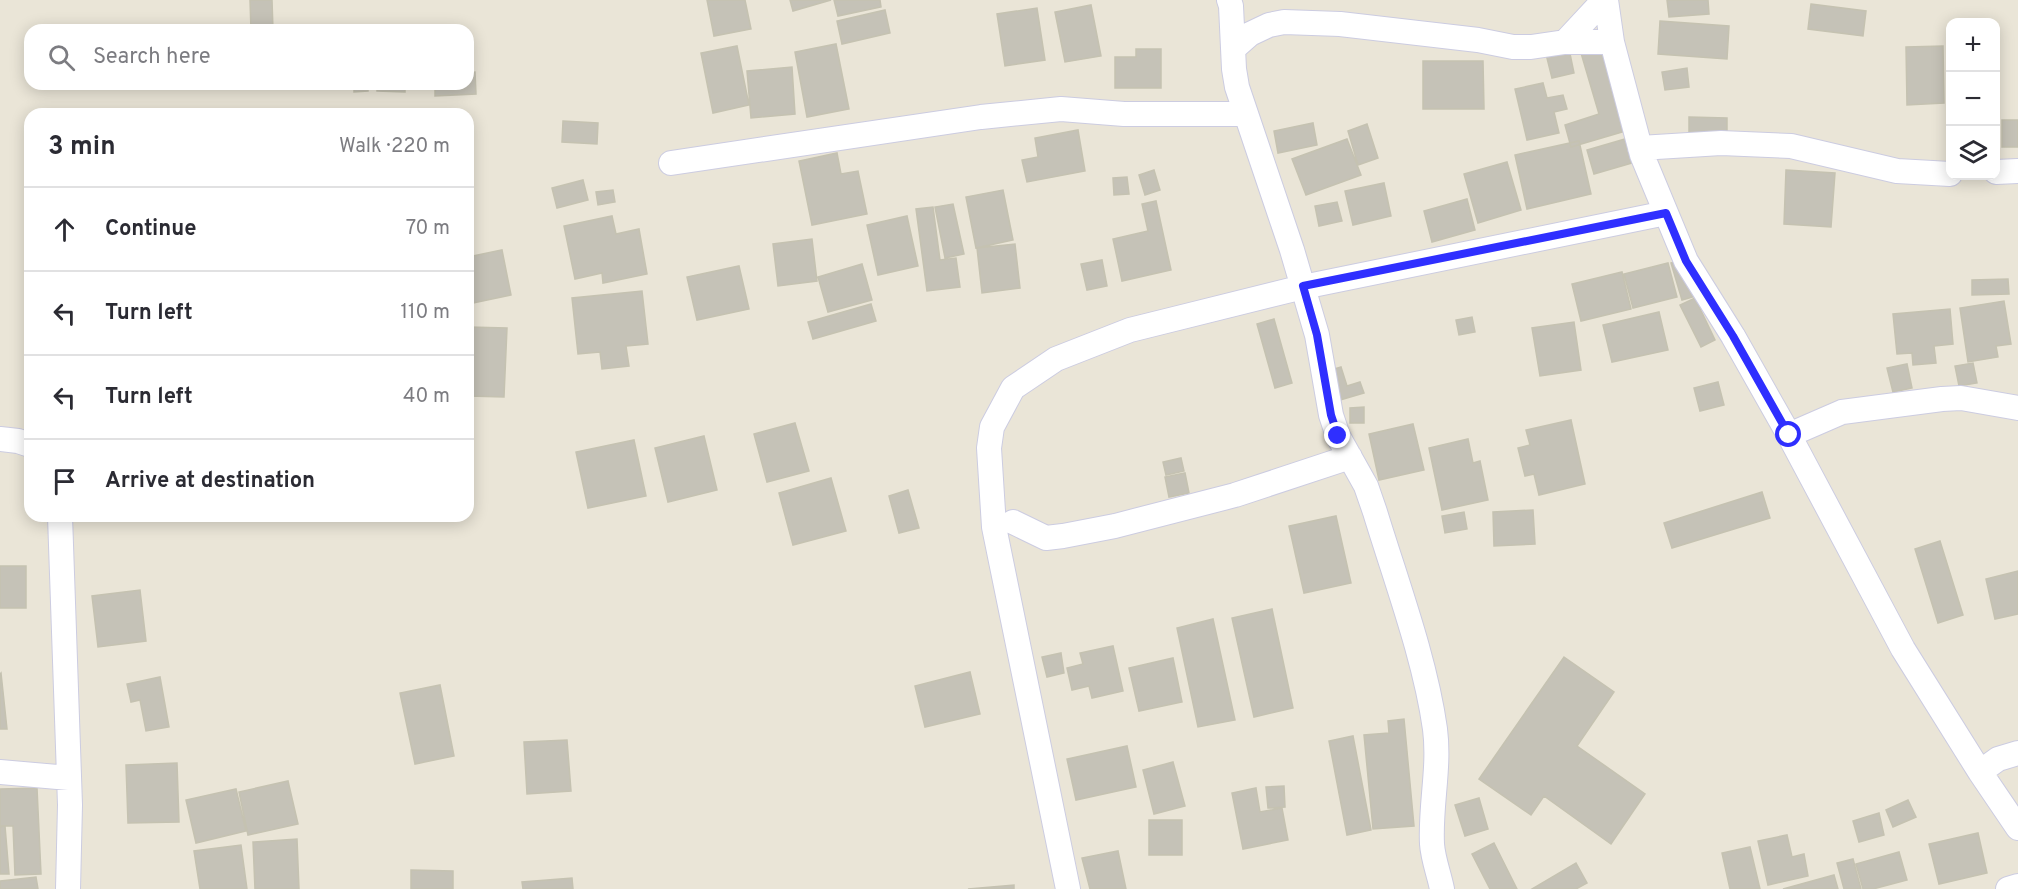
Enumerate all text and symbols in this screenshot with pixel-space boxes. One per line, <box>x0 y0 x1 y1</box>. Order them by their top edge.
map controls <box>1946 18 2000 180</box>
button: + <box>1946 18 2000 72</box>
search box <box>24 24 474 90</box>
icon: search <box>45 41 78 74</box>
text: Search here <box>93 44 211 71</box>
button: − <box>1946 72 2000 126</box>
button: layers <box>1946 126 2000 180</box>
text: 3 min <box>48 131 116 164</box>
text: Walk · 220 m <box>339 134 450 160</box>
icon: ahead <box>48 213 81 246</box>
text: Continue <box>105 216 196 243</box>
text: 70 m <box>406 216 450 242</box>
icon: left <box>48 297 81 330</box>
text: Turn left <box>105 300 193 327</box>
text: 110 m <box>401 300 450 326</box>
icon: left <box>48 381 81 414</box>
text: Turn left <box>105 384 193 411</box>
text: 40 m <box>403 384 450 410</box>
route start <box>1775 421 1801 447</box>
route end <box>1324 422 1350 448</box>
icon: arrive <box>48 465 81 498</box>
text: Arrive at destination <box>105 468 315 495</box>

